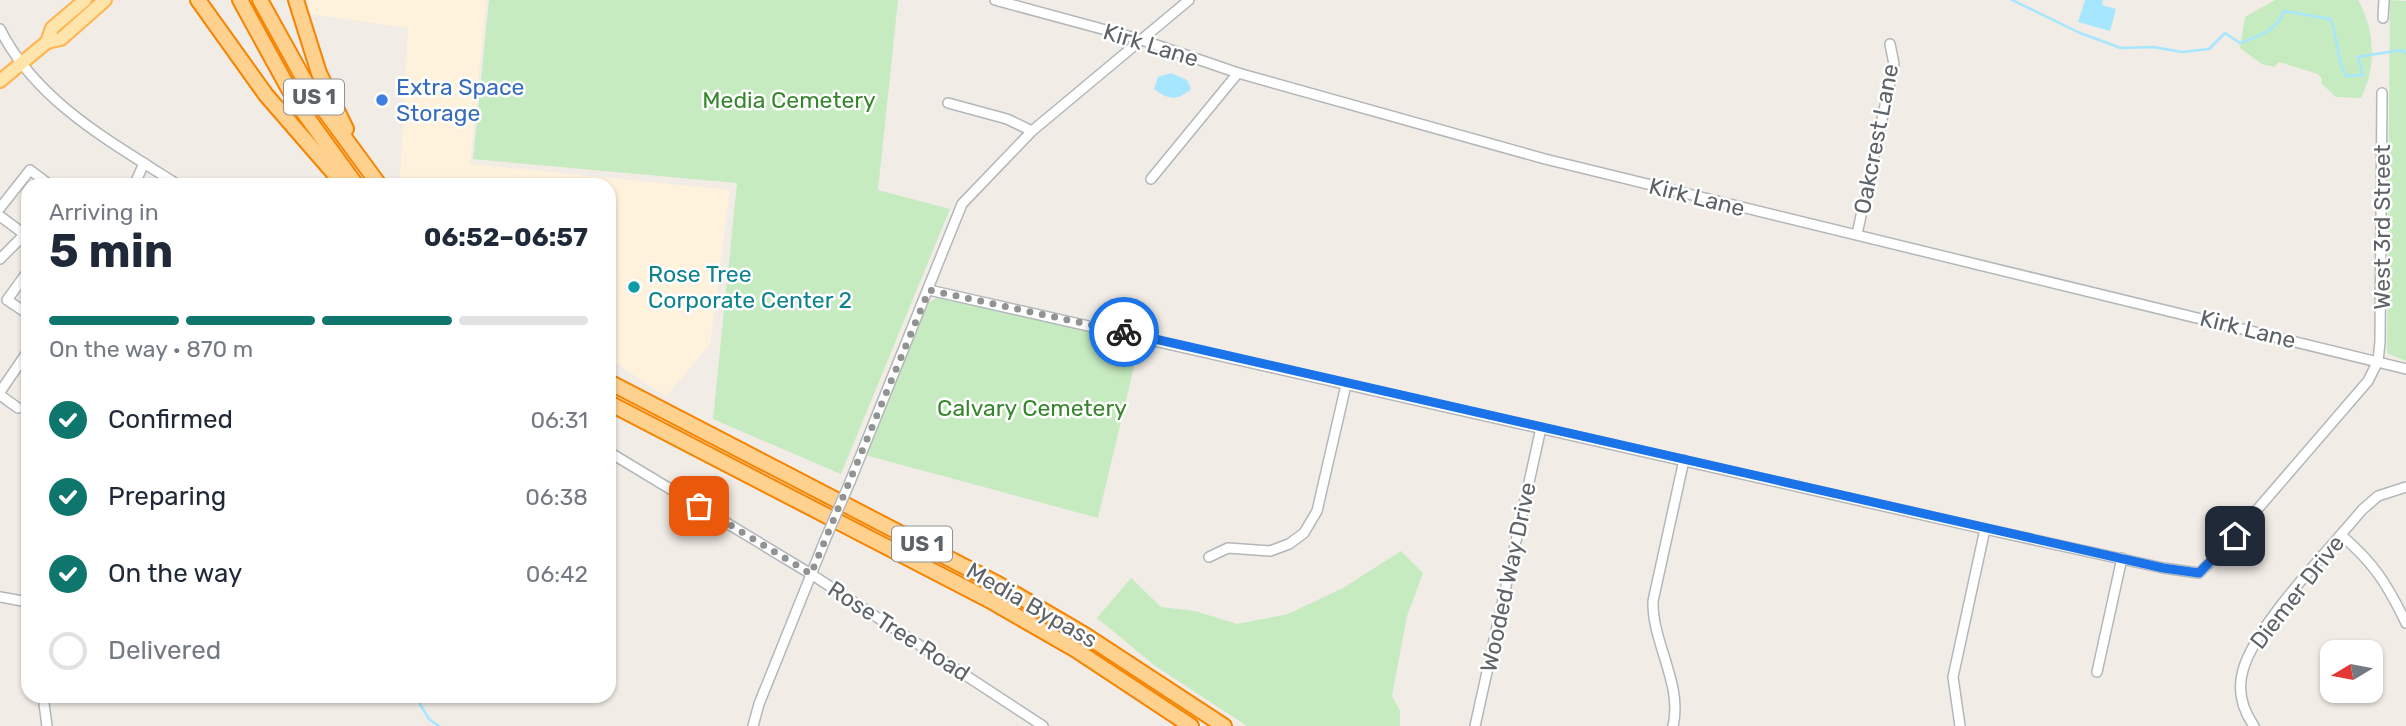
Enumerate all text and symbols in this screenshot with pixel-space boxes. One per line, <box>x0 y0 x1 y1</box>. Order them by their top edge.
street label: Kirk Lane <box>1100 17 1202 73</box>
street label: Oakcrest Lane <box>1848 61 1904 217</box>
place label: Extra Space Storage <box>396 73 525 127</box>
road number: US 1 <box>284 80 344 114</box>
park label: Media Cemetery <box>702 86 876 114</box>
marker: Extra Space Storage <box>374 92 390 108</box>
street label: West 3rd Street <box>2368 144 2396 310</box>
street label: Kirk Lane <box>1646 172 1748 222</box>
text: Arriving in <box>49 198 159 226</box>
text: 06:52–06:57 <box>424 222 588 253</box>
text: 5 min <box>49 224 173 279</box>
place label: Rose Tree Corporate Center 2 <box>648 260 852 314</box>
marker: Rose Tree Corporate Center 2 <box>626 279 642 295</box>
courier <box>1089 297 1159 367</box>
street label: Kirk Lane <box>2197 304 2299 354</box>
icon: bike <box>1105 313 1143 351</box>
text: On the way · 870 m <box>49 335 253 363</box>
park label: Calvary Cemetery <box>937 394 1127 422</box>
icon: check <box>49 401 87 439</box>
text: Confirmed <box>108 404 233 435</box>
text: 06:31 <box>530 406 588 434</box>
pin <box>669 476 729 536</box>
icon: check <box>49 478 87 516</box>
street label: Wooded Way Drive <box>1474 480 1542 674</box>
text: Preparing <box>108 481 226 512</box>
text: 06:38 <box>525 483 588 511</box>
icon: bag <box>680 487 718 525</box>
pin <box>2205 506 2265 566</box>
icon: home <box>2216 517 2254 555</box>
road number: US 1 <box>892 526 952 562</box>
street label: Diemer Drive <box>2244 529 2350 655</box>
icon: check <box>49 555 87 593</box>
street label: Media Bypass <box>961 556 1103 654</box>
text: On the way <box>108 558 242 589</box>
text: 06:42 <box>526 560 588 588</box>
street label: Rose Tree Road <box>823 575 975 687</box>
text: Delivered <box>108 635 221 666</box>
north arrow <box>2320 640 2384 704</box>
map controls <box>2320 640 2383 703</box>

